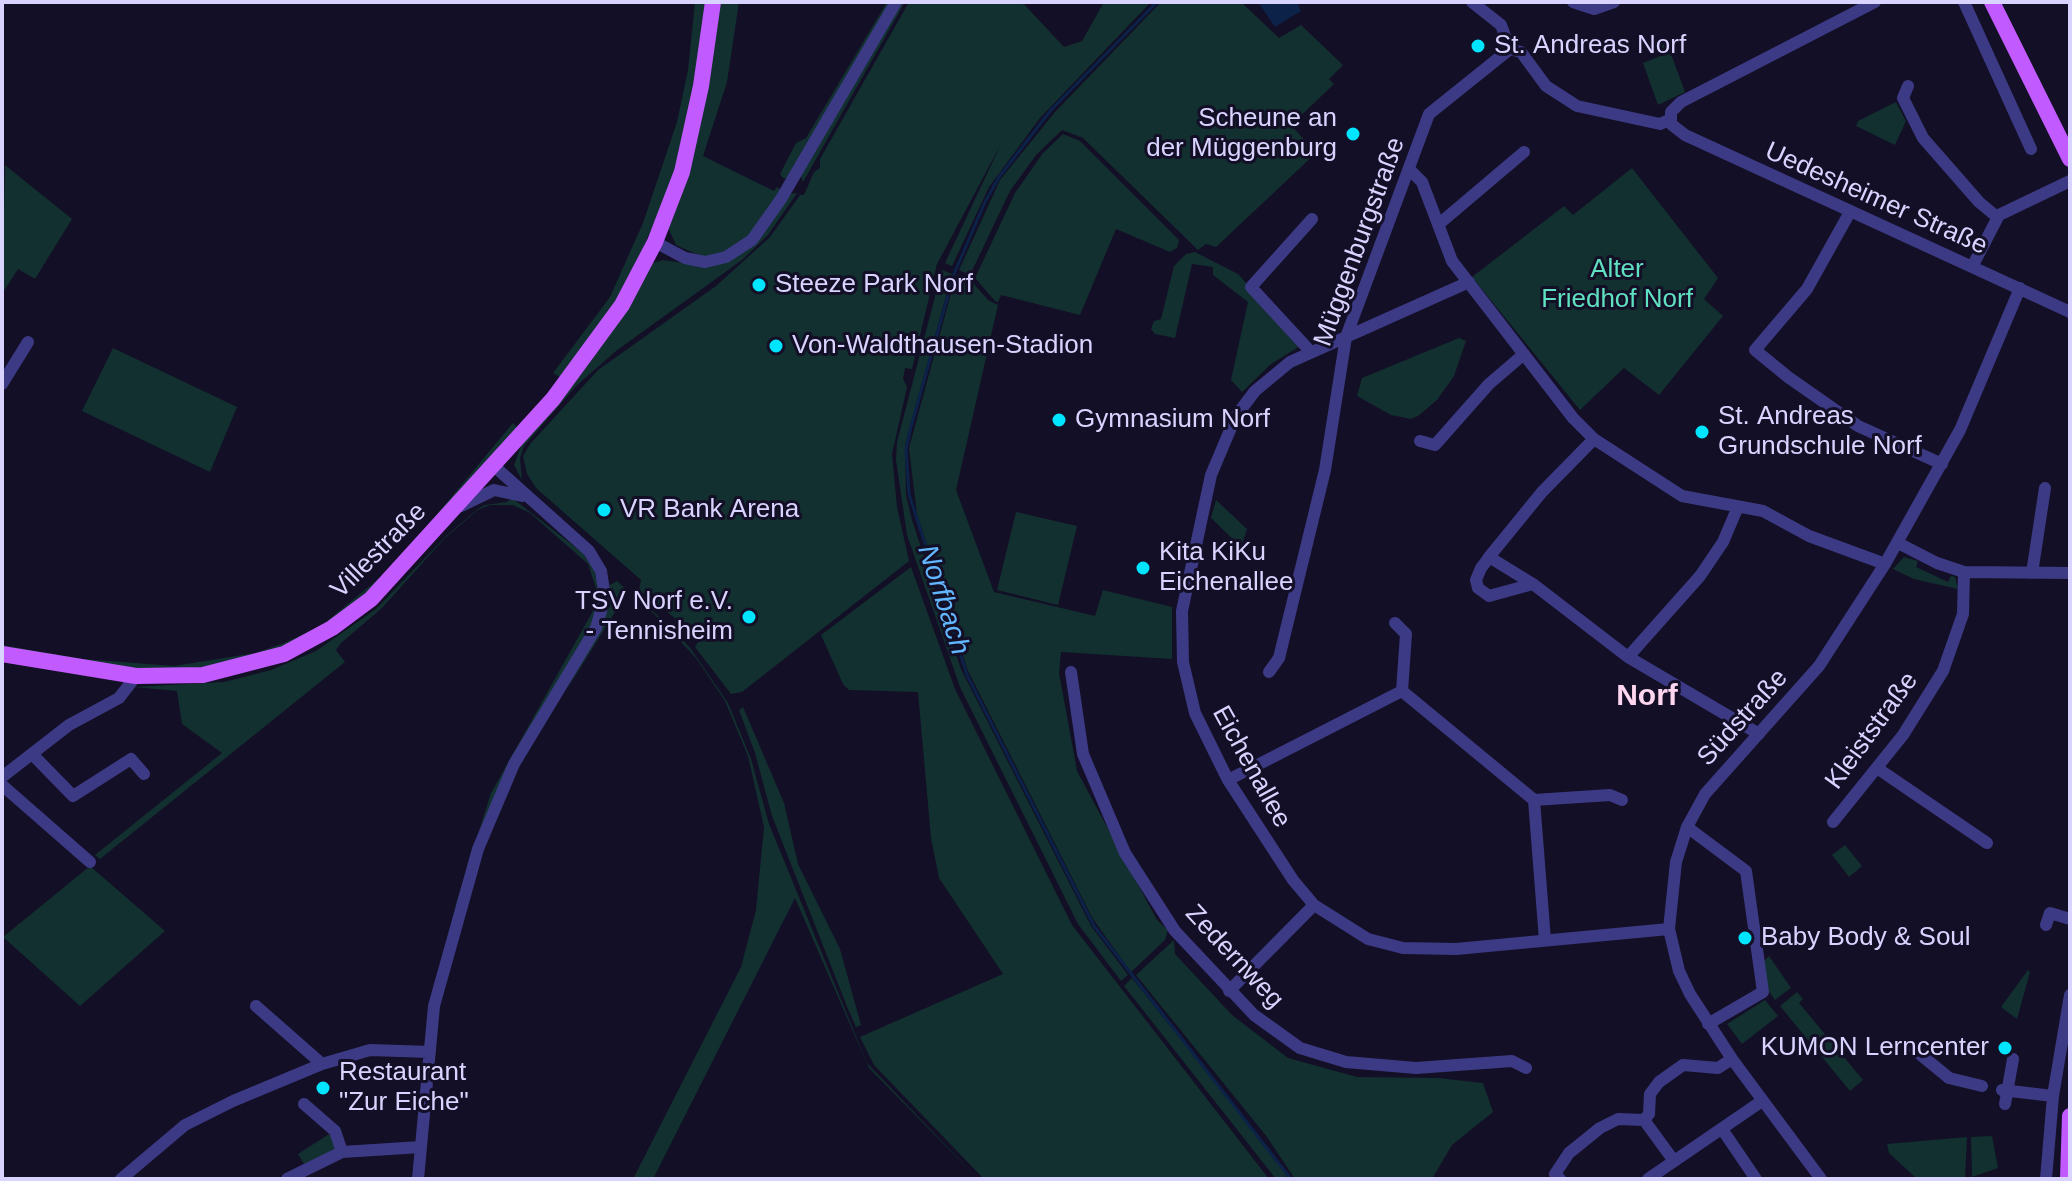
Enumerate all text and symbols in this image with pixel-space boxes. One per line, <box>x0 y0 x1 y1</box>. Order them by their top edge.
place label: St. Andreas Norf <box>1494 30 1686 62</box>
marker: St. Andreas Norf <box>1469 37 1487 55</box>
place label: Scheune an der Müggenburg <box>1146 103 1337 164</box>
marker: Scheune an der Müggenburg <box>1344 125 1362 143</box>
street label: Müggenburgstraße <box>1308 133 1412 351</box>
street label: Uedesheimer Straße <box>1760 136 1992 262</box>
park label: Alter Friedhof Norf <box>1541 254 1693 316</box>
place label: Steeze Park Norf <box>775 269 973 301</box>
marker: Steeze Park Norf <box>750 276 768 294</box>
place label: Von-Waldthausen-Stadion <box>792 330 1093 362</box>
marker: Von-Waldthausen-Stadion <box>767 337 785 355</box>
place label: St. Andreas Grundschule Norf <box>1718 401 1922 462</box>
place label: Gymnasium Norf <box>1075 404 1270 436</box>
marker: Gymnasium Norf <box>1050 411 1068 429</box>
marker: St. Andreas Grundschule Norf <box>1693 423 1711 441</box>
place label: VR Bank Arena <box>620 494 799 526</box>
street label: Villestraße <box>325 497 433 605</box>
marker: VR Bank Arena <box>595 501 613 519</box>
place label: Kita KiKu Eichenallee <box>1159 537 1293 598</box>
water label: Norfbach <box>909 541 977 659</box>
marker: Kita KiKu Eichenallee <box>1134 559 1152 577</box>
place label: TSV Norf e.V. - Tennisheim <box>575 586 733 648</box>
marker: TSV Norf e.V. - Tennisheim <box>740 608 758 626</box>
street label: Südstraße <box>1691 663 1795 773</box>
street label: Kleiststraße <box>1819 666 1925 796</box>
district label: Norf <box>1616 679 1678 715</box>
street label: Eichenallee <box>1205 701 1297 833</box>
street label: Zedernweg <box>1178 899 1290 1015</box>
place label: Baby Body & Soul <box>1761 922 1971 954</box>
marker: Baby Body & Soul <box>1736 929 1754 947</box>
place label: KUMON Lerncenter <box>1761 1032 1989 1064</box>
marker: KUMON Lerncenter <box>1996 1039 2014 1057</box>
place label: Restaurant "Zur Eiche" <box>339 1057 469 1118</box>
marker: Restaurant "Zur Eiche" <box>314 1079 332 1097</box>

